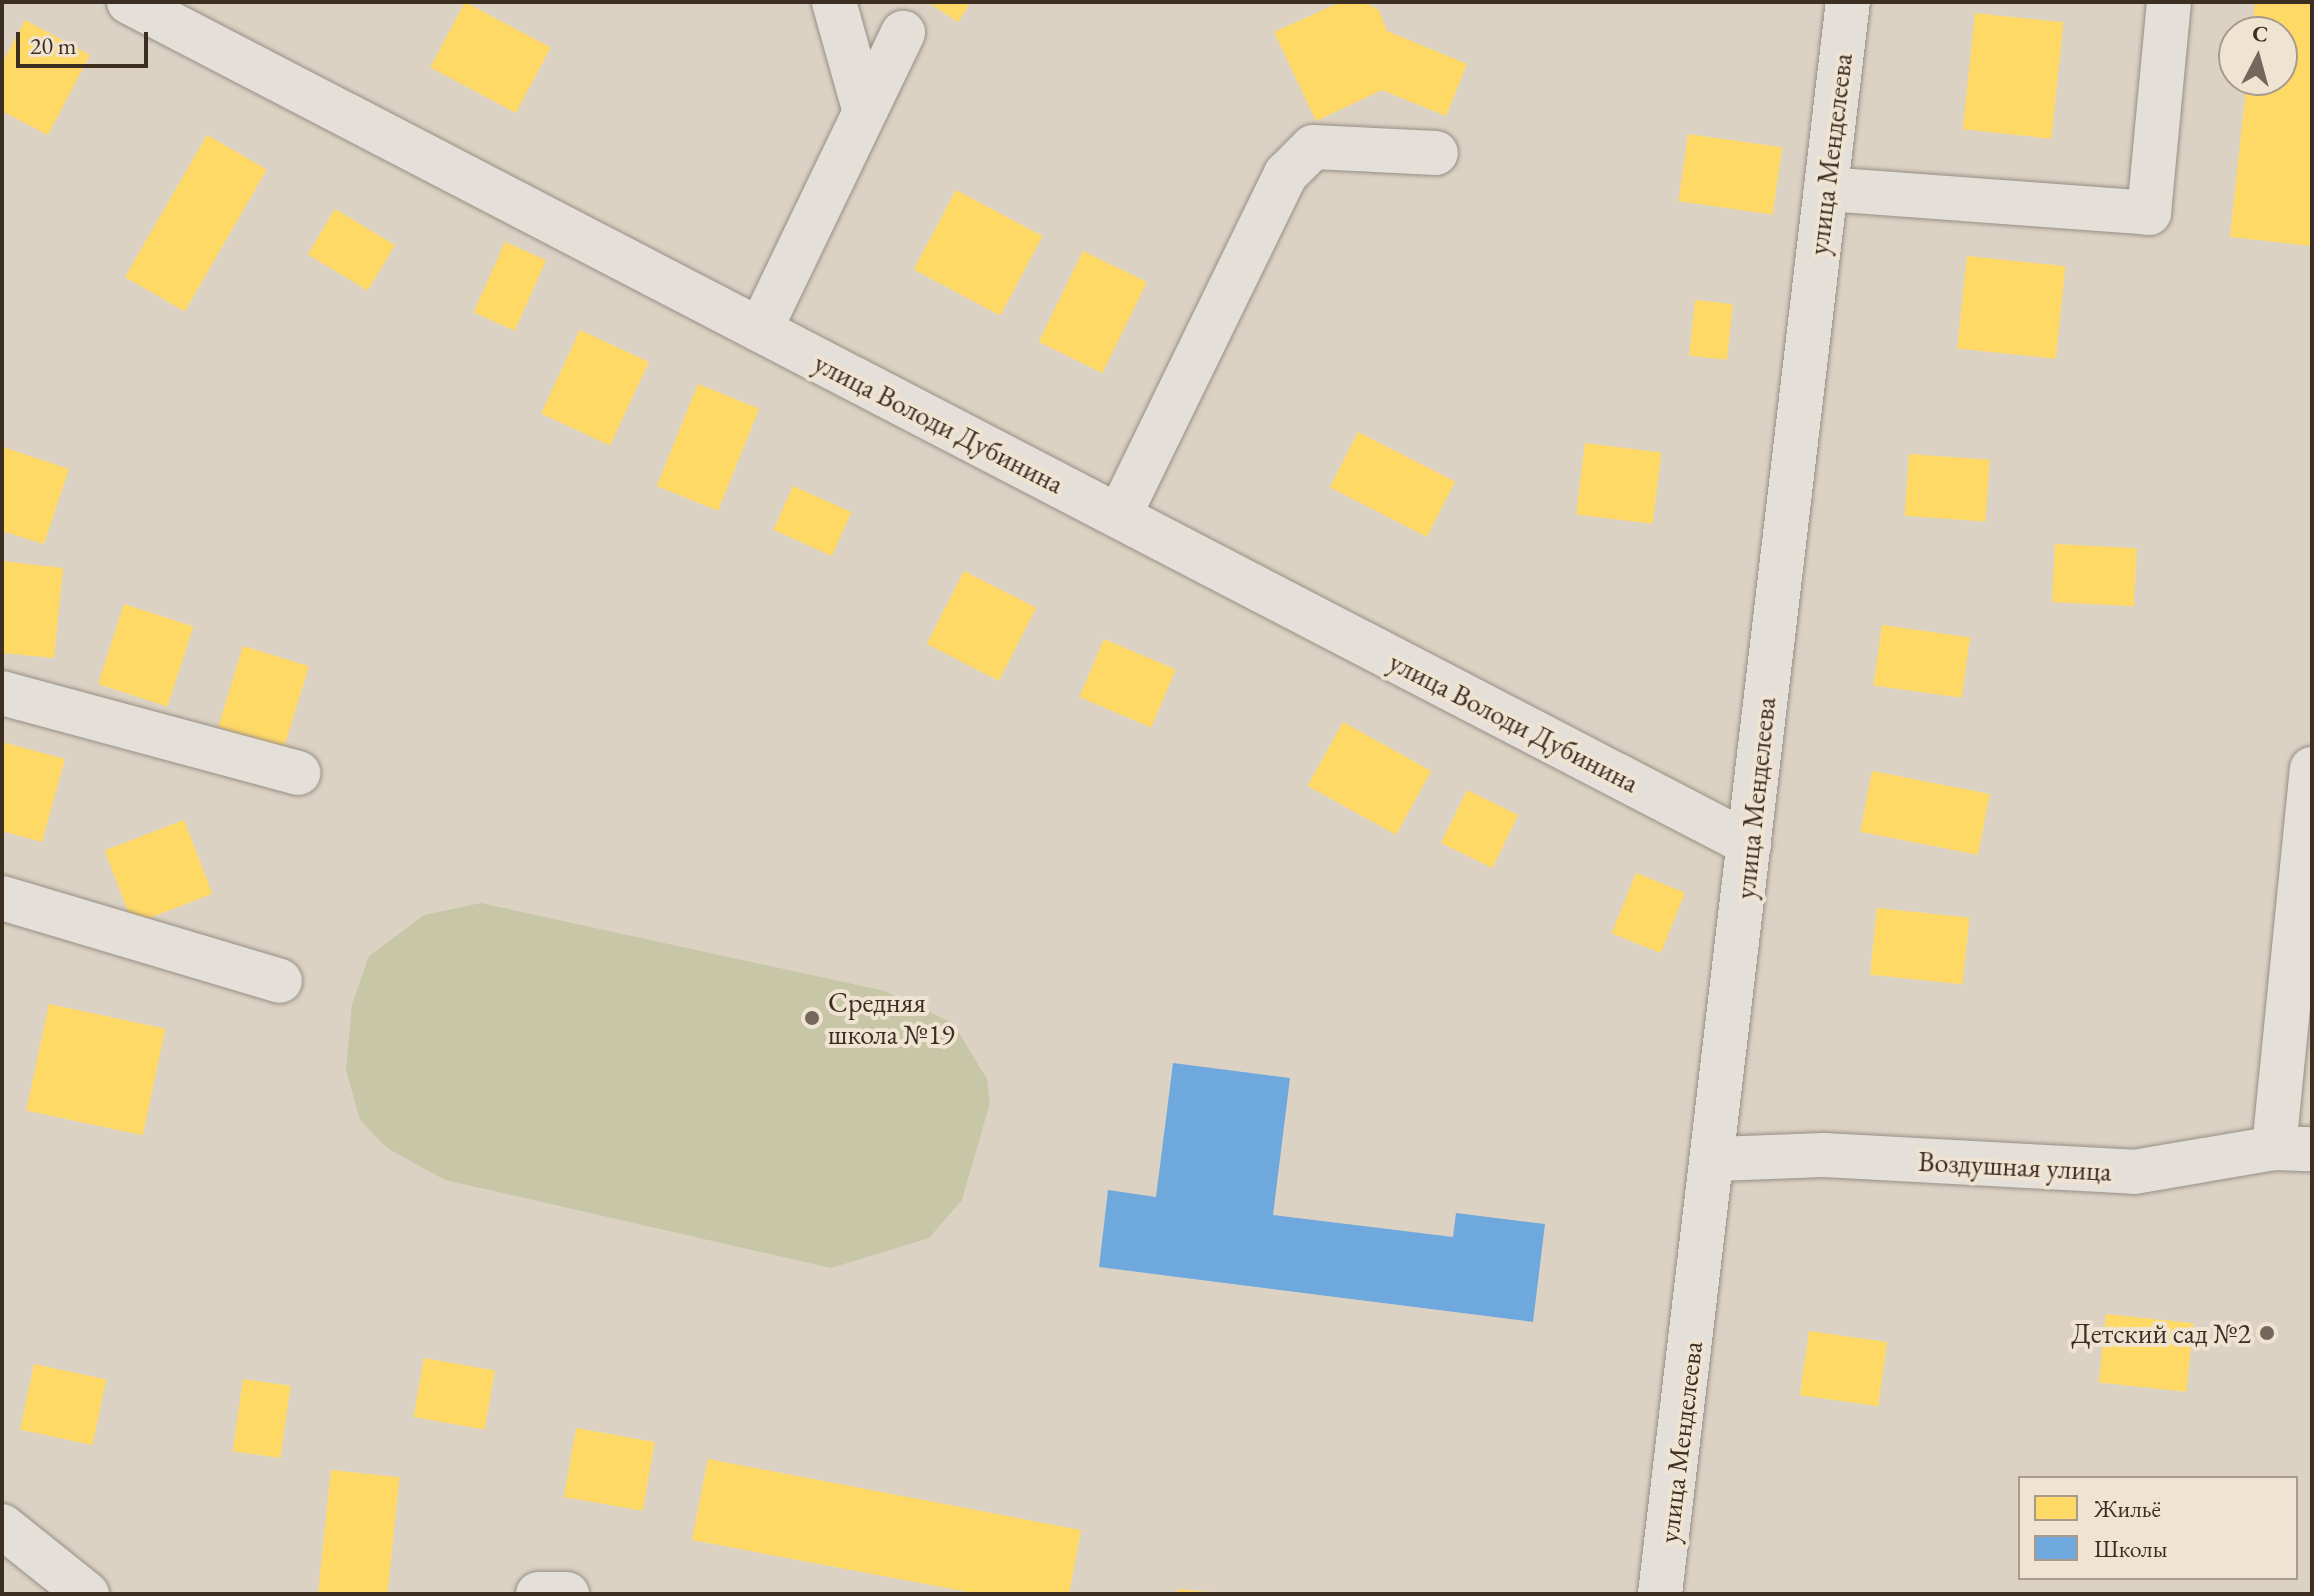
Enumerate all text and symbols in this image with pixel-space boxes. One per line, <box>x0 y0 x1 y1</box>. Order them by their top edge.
scale bar <box>20 16 152 66</box>
north arrow <box>2218 16 2298 96</box>
text: С <box>2251 18 2270 49</box>
text: 20 m <box>30 30 77 61</box>
street label: улица Менделеева <box>1801 51 1859 257</box>
street label: улица Володи Дубинина <box>809 345 1069 501</box>
street label: улица Володи Дубинина <box>1384 644 1644 800</box>
street label: улица Менделеева <box>1728 695 1782 901</box>
place label: Средняя школа №19 <box>828 985 955 1051</box>
marker: Средняя школа №19 <box>803 1009 821 1027</box>
street label: Воздушная улица <box>1917 1144 2113 1188</box>
place label: Детский сад №2 <box>2071 1316 2251 1350</box>
marker: Детский сад №2 <box>2258 1324 2276 1342</box>
street label: улица Менделеева <box>1651 1339 1709 1545</box>
legend <box>2018 1476 2298 1580</box>
text: Жильё <box>2094 1493 2161 1524</box>
text: Школы <box>2094 1533 2167 1564</box>

